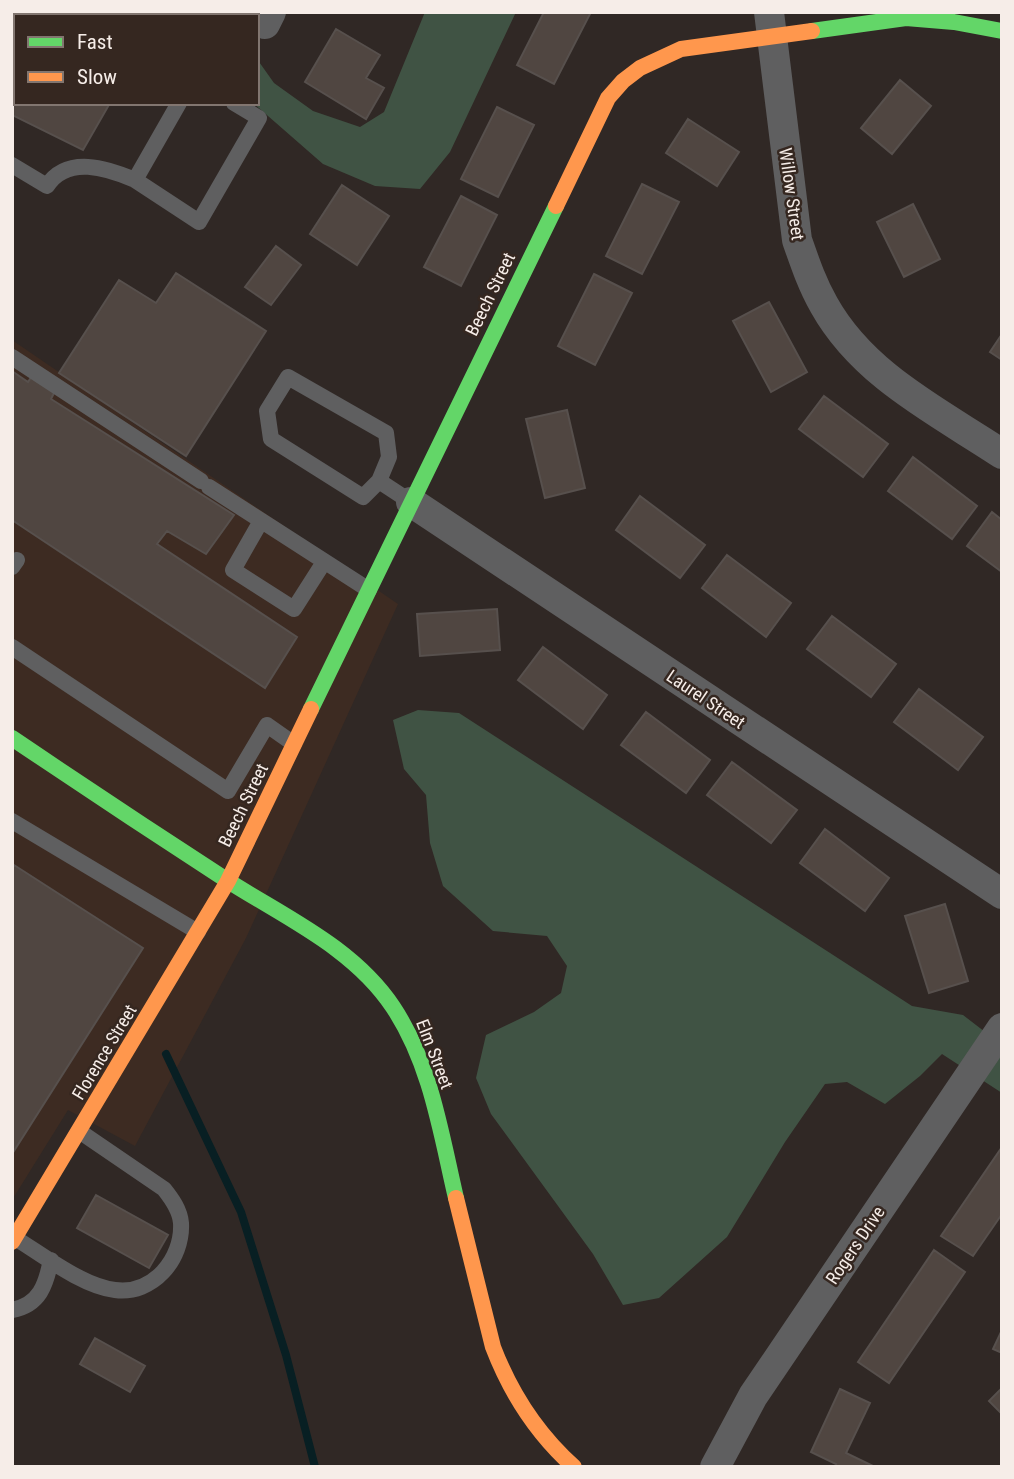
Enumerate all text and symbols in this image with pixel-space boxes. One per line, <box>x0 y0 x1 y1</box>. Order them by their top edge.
legend <box>14 14 259 105</box>
text: Fast <box>77 30 113 54</box>
text: Slow <box>77 65 117 89</box>
street label: Willow Street <box>775 146 809 242</box>
street label: Beech Street <box>461 249 519 339</box>
street label: Laurel Street <box>663 665 749 733</box>
street label: Beech Street <box>214 760 272 850</box>
street label: Florence Street <box>67 1001 141 1103</box>
street label: Elm Street <box>412 1016 458 1092</box>
street label: Rogers Drive <box>821 1202 889 1288</box>

